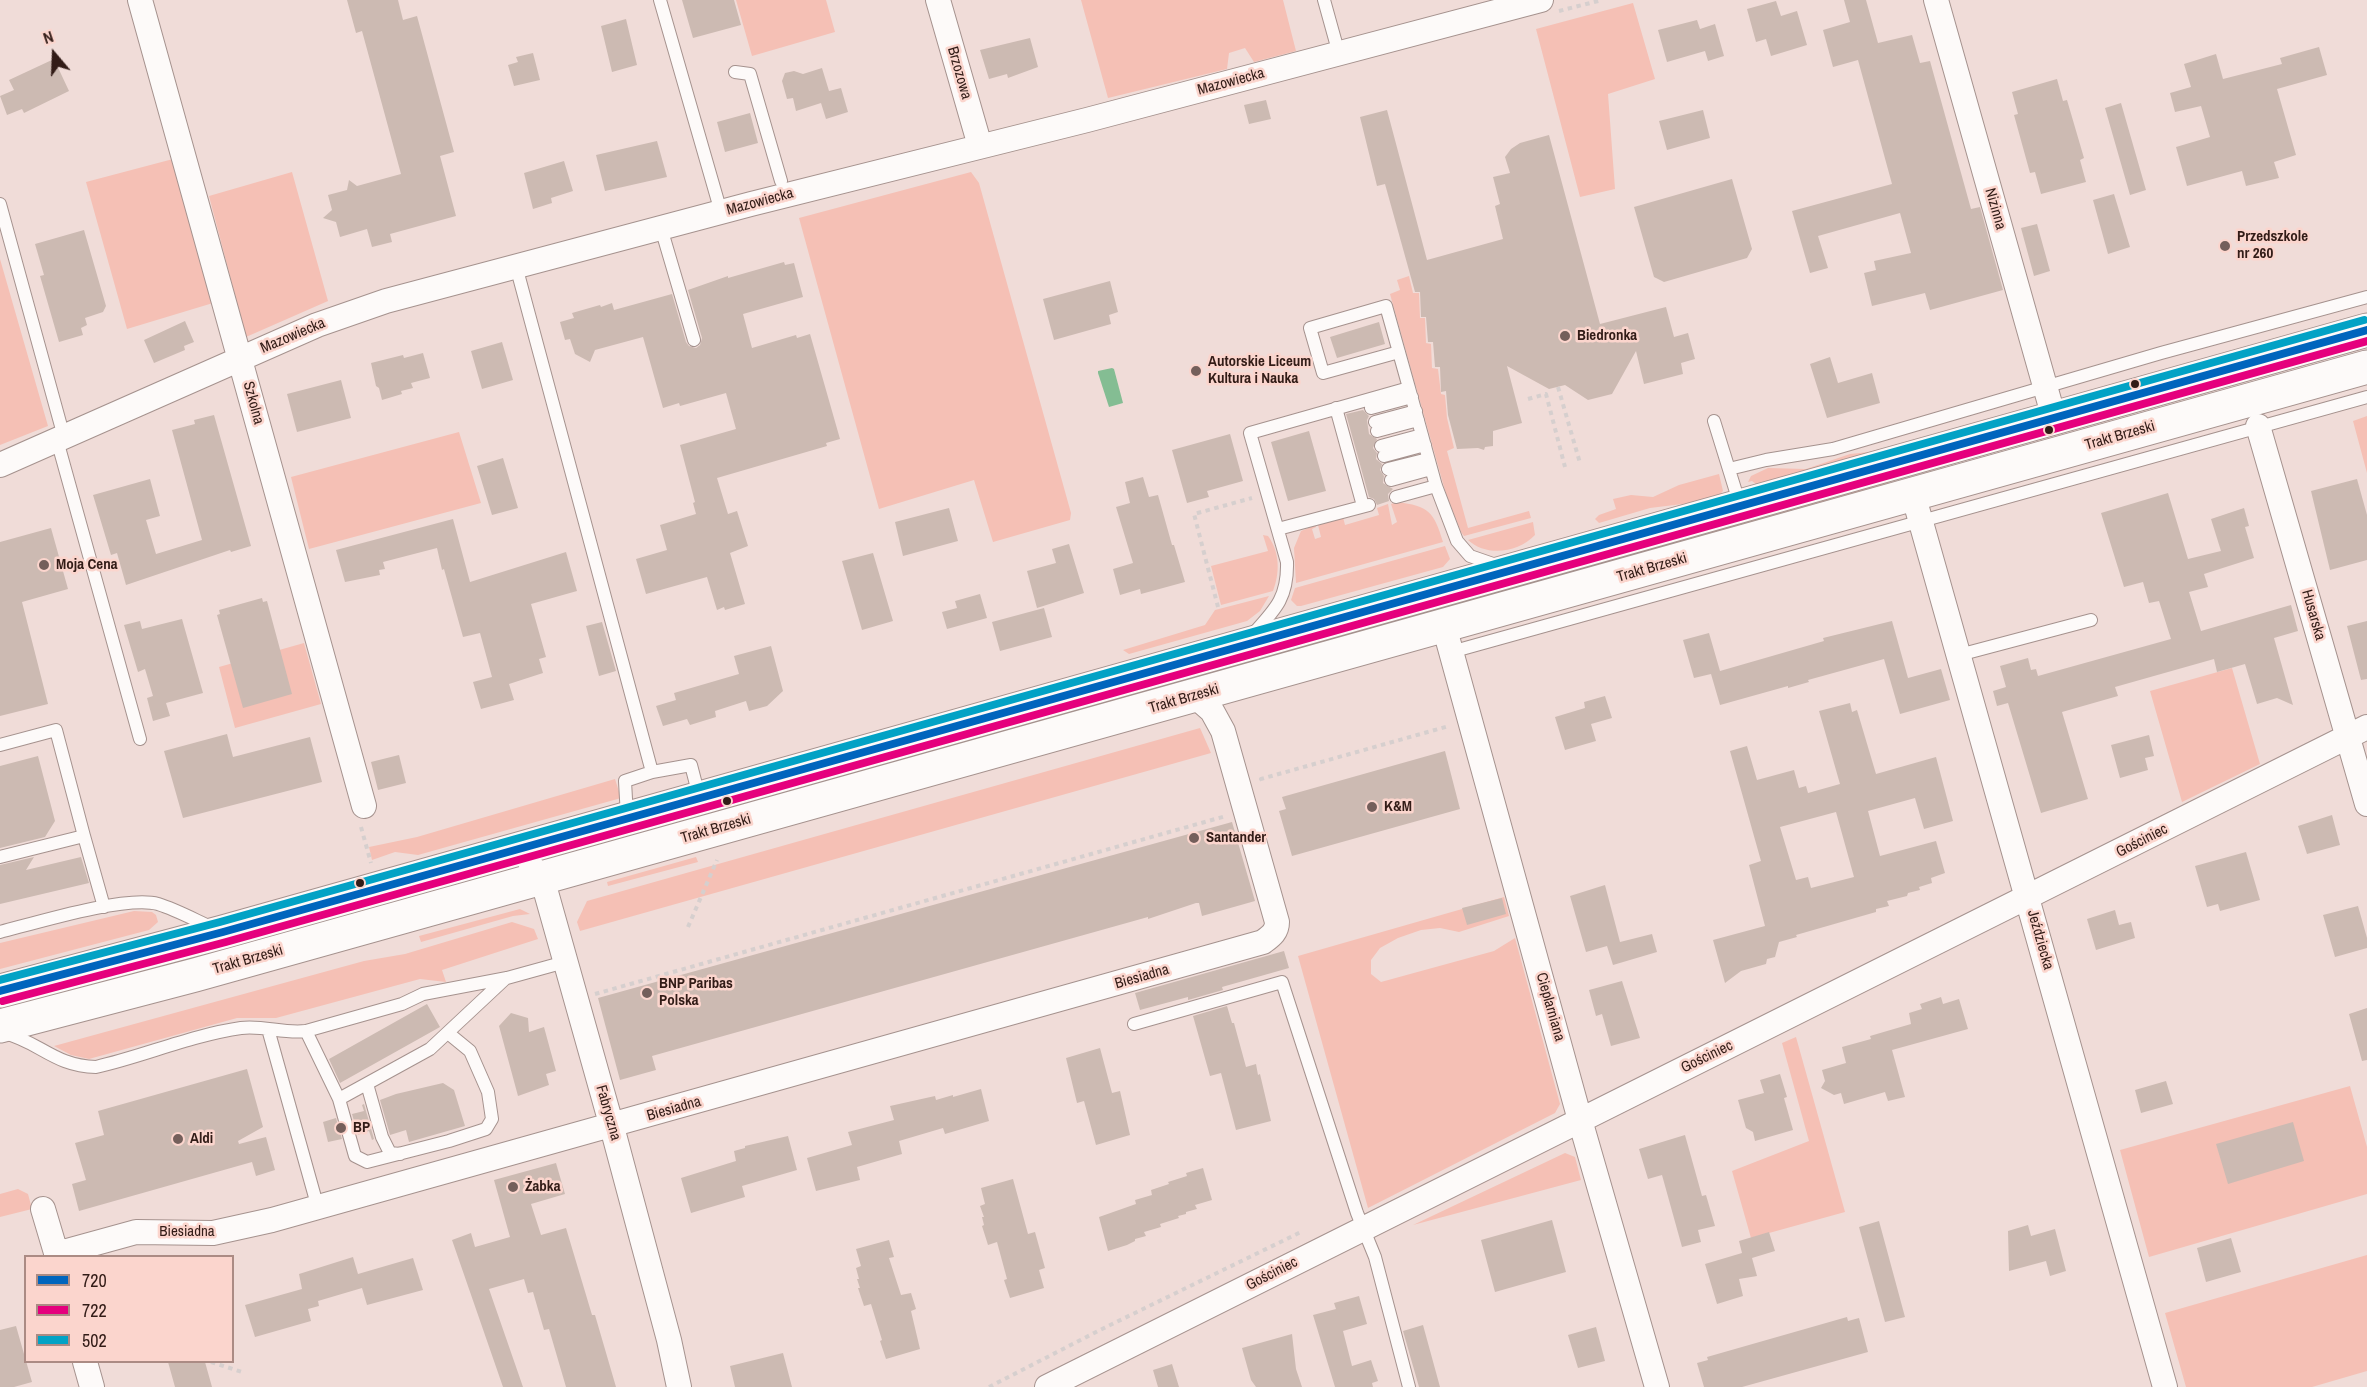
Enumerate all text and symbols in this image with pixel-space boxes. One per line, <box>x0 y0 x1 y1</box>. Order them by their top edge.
north arrow <box>24 24 84 84</box>
text: N <box>40 25 56 49</box>
street label: Brzozowa <box>943 45 975 101</box>
street label: Mazowiecka <box>1196 64 1266 100</box>
street label: Mazowiecka <box>725 184 795 220</box>
street label: Nizinna <box>1981 186 2009 232</box>
place label: Przedszkole nr 260 <box>2237 228 2308 263</box>
marker: Przedszkole nr 260 <box>2218 239 2232 253</box>
street label: Mazowiecka <box>258 314 328 358</box>
place label: Biedronka <box>1577 327 1637 345</box>
marker: Biedronka <box>1558 329 1572 343</box>
place label: Autorskie Liceum Kultura i Nauka <box>1208 353 1311 388</box>
marker: Autorskie Liceum Kultura i Nauka <box>1189 364 1203 378</box>
unlabelled marker <box>2129 378 2141 390</box>
street label: Szkolna <box>239 380 267 426</box>
street label: Trakt Brzeski <box>2083 417 2157 455</box>
unlabelled marker <box>2043 424 2055 436</box>
street label: Trakt Brzeski <box>1615 549 1689 587</box>
place label: Moja Cena <box>56 556 118 574</box>
marker: Moja Cena <box>37 558 51 572</box>
street label: Husarska <box>2297 588 2329 642</box>
street label: Trakt Brzeski <box>1147 680 1221 718</box>
unlabelled marker <box>721 795 733 807</box>
place label: K&M <box>1384 798 1412 816</box>
marker: K&M <box>1365 800 1379 814</box>
street label: Trakt Brzeski <box>679 810 753 848</box>
street label: Gościniec <box>2113 820 2171 862</box>
place label: Santander <box>1206 829 1266 847</box>
marker: Santander <box>1187 831 1201 845</box>
unlabelled marker <box>354 877 366 889</box>
street label: Jeździecka <box>2023 908 2057 972</box>
street label: Trakt Brzeski <box>211 941 285 979</box>
street label: Biesiadna <box>1113 961 1171 993</box>
street label: Cieplarniana <box>1532 971 1568 1043</box>
place label: BNP Paribas Polska <box>659 975 733 1010</box>
marker: BNP Paribas Polska <box>640 986 654 1000</box>
street label: Gościniec <box>1678 1037 1736 1077</box>
street label: Fabryczna <box>592 1083 624 1143</box>
street label: Biesiadna <box>645 1093 703 1125</box>
place label: BP <box>353 1119 370 1137</box>
marker: BP <box>334 1121 348 1135</box>
place label: Aldi <box>190 1130 213 1148</box>
marker: Aldi <box>171 1132 185 1146</box>
place label: Żabka <box>525 1178 561 1196</box>
marker: Żabka <box>506 1180 520 1194</box>
street label: Biesiadna <box>159 1223 215 1241</box>
street label: Gościniec <box>1243 1253 1301 1295</box>
legend <box>24 1255 234 1363</box>
text: 720 <box>82 1268 107 1293</box>
text: 722 <box>82 1298 107 1323</box>
text: 502 <box>82 1328 107 1353</box>

